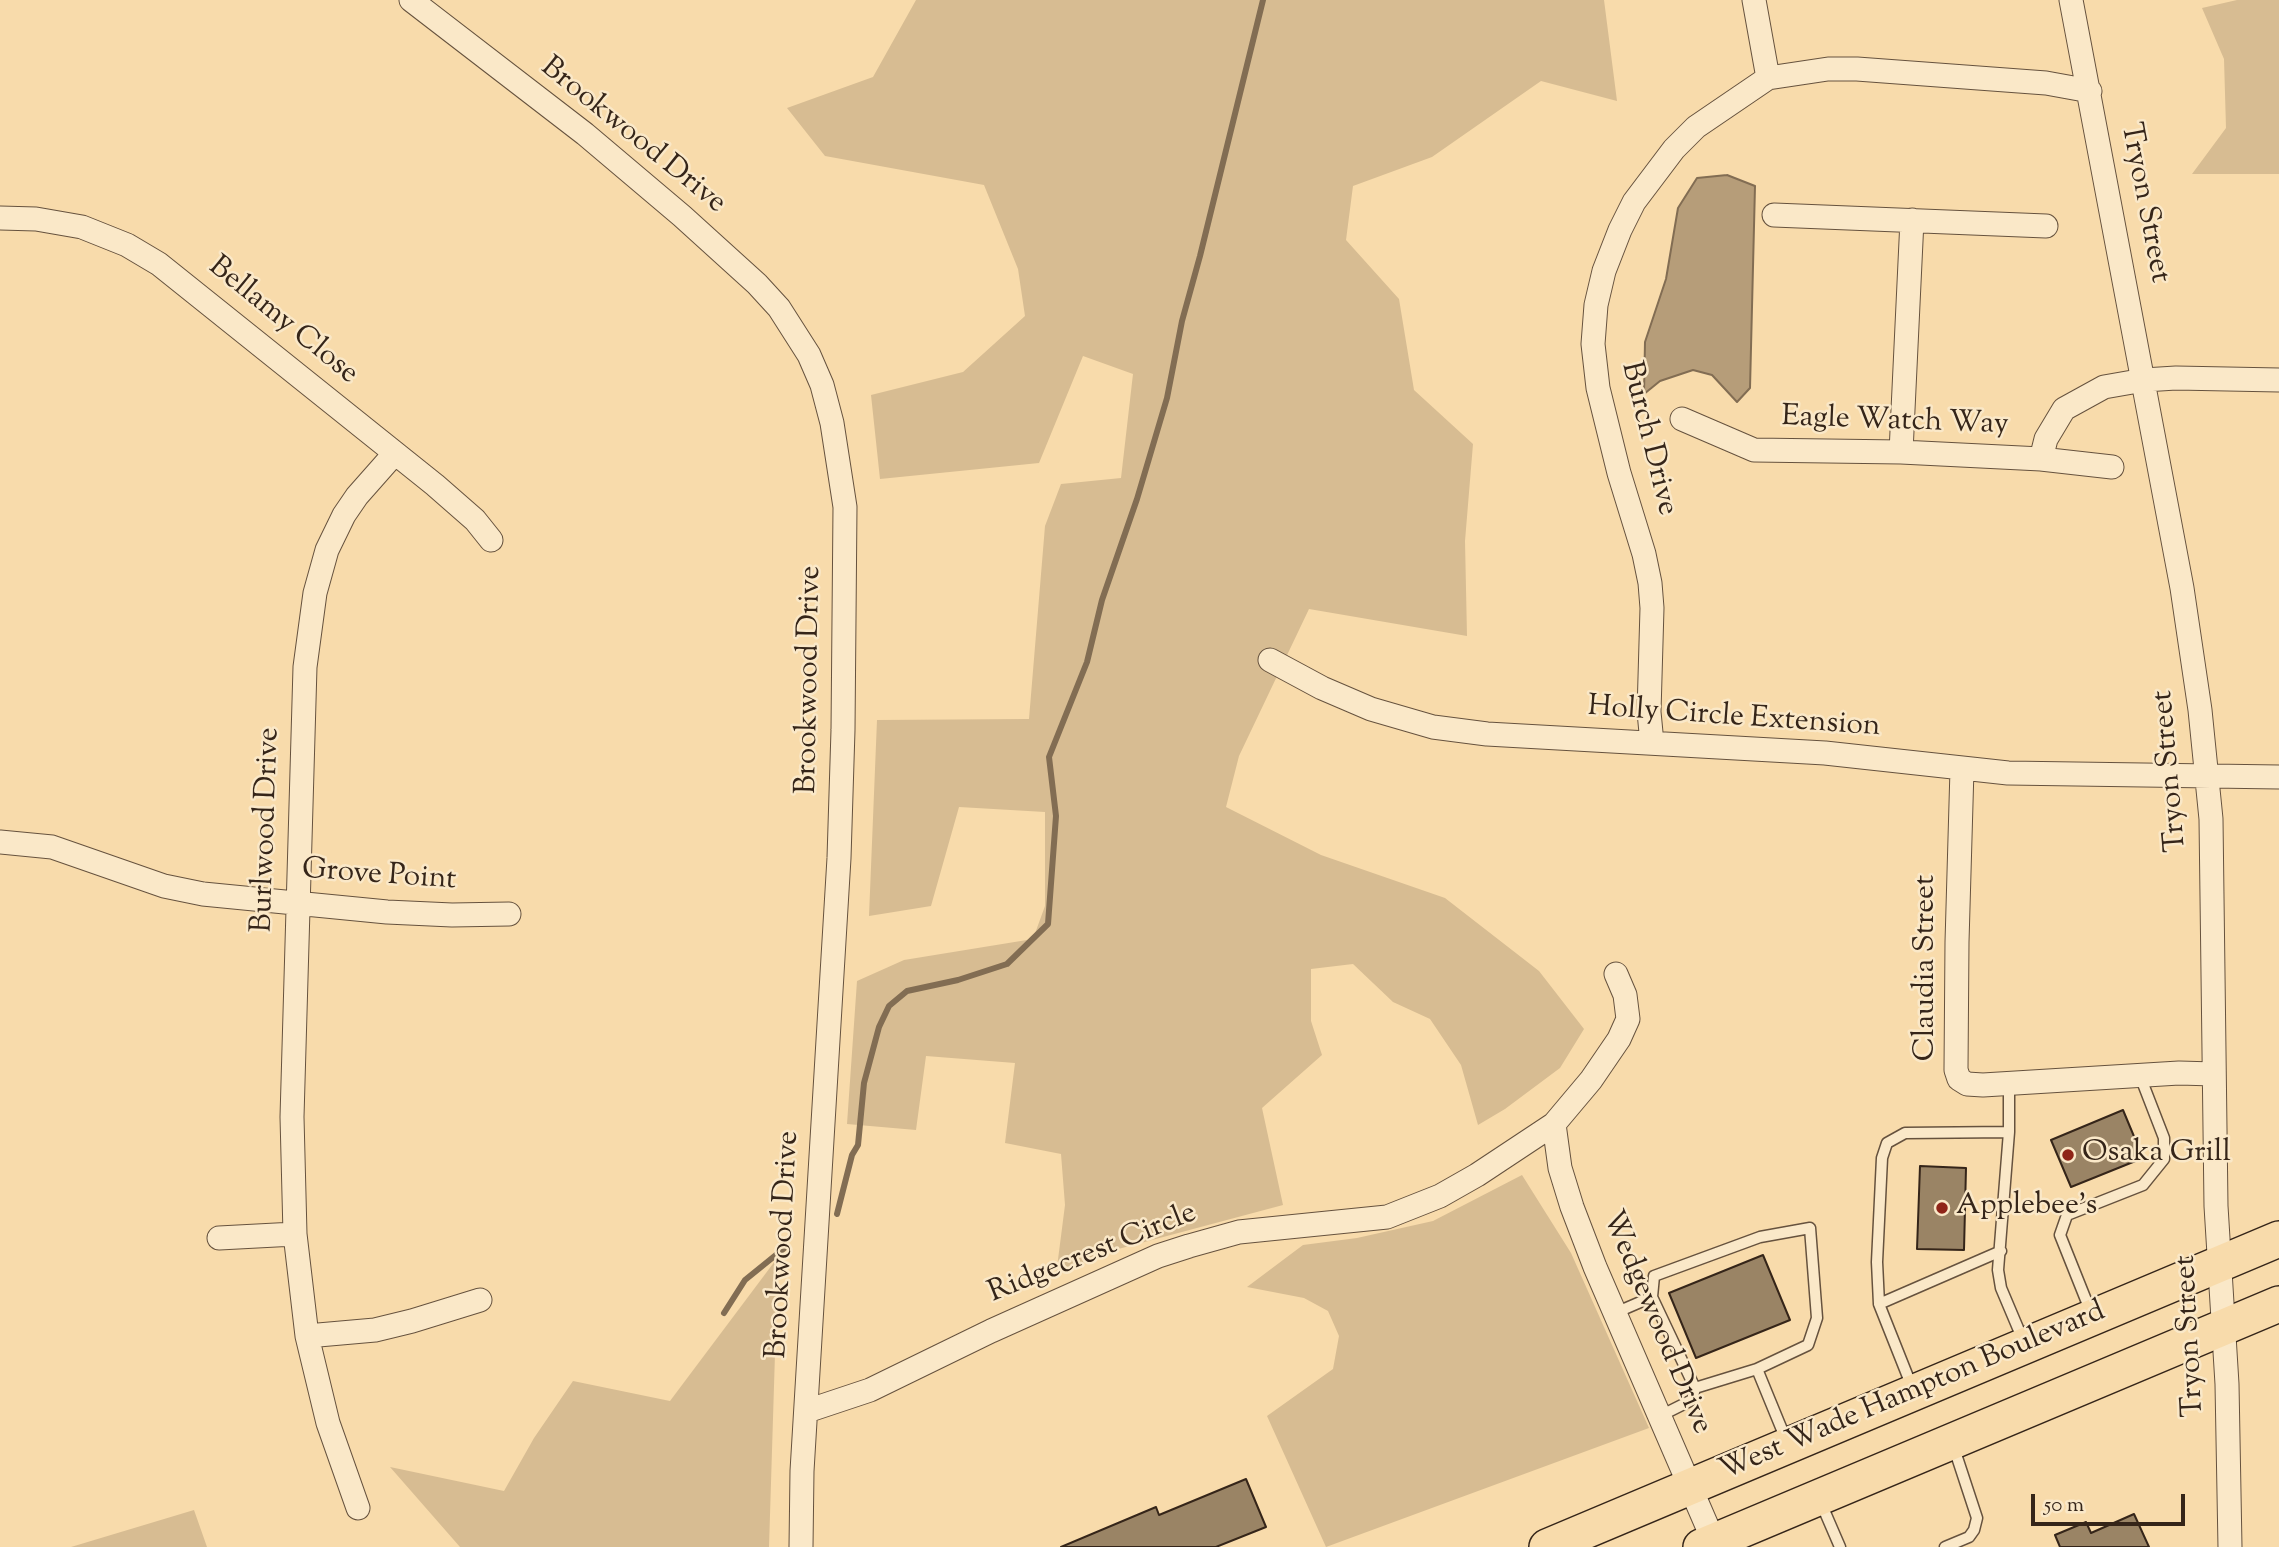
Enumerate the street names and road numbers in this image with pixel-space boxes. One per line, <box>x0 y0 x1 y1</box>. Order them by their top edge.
street label: Brookwood Drive <box>532 51 732 223</box>
street label: Tryon Street <box>2110 120 2176 286</box>
street label: Bellamy Close <box>200 250 364 394</box>
street label: Burch Drive <box>1611 358 1683 520</box>
street label: Eagle Watch Way <box>1781 401 2009 445</box>
street label: Brookwood Drive <box>791 565 831 795</box>
street label: Tryon Street <box>2147 689 2197 853</box>
street label: Holly Circle Extension <box>1586 691 1882 747</box>
street label: Burlwood Drive <box>246 727 290 933</box>
street label: Grove Point <box>301 854 457 900</box>
street label: Claudia Street <box>1910 875 1946 1061</box>
street label: Brookwood Drive <box>761 1130 809 1360</box>
street label: Ridgecrest Circle <box>984 1197 1202 1313</box>
street label: Wedgewood Drive <box>1592 1206 1718 1440</box>
street label: Tryon Street <box>2170 1254 2214 1418</box>
street label: West Wade Hampton Boulevard <box>1715 1295 2111 1491</box>

